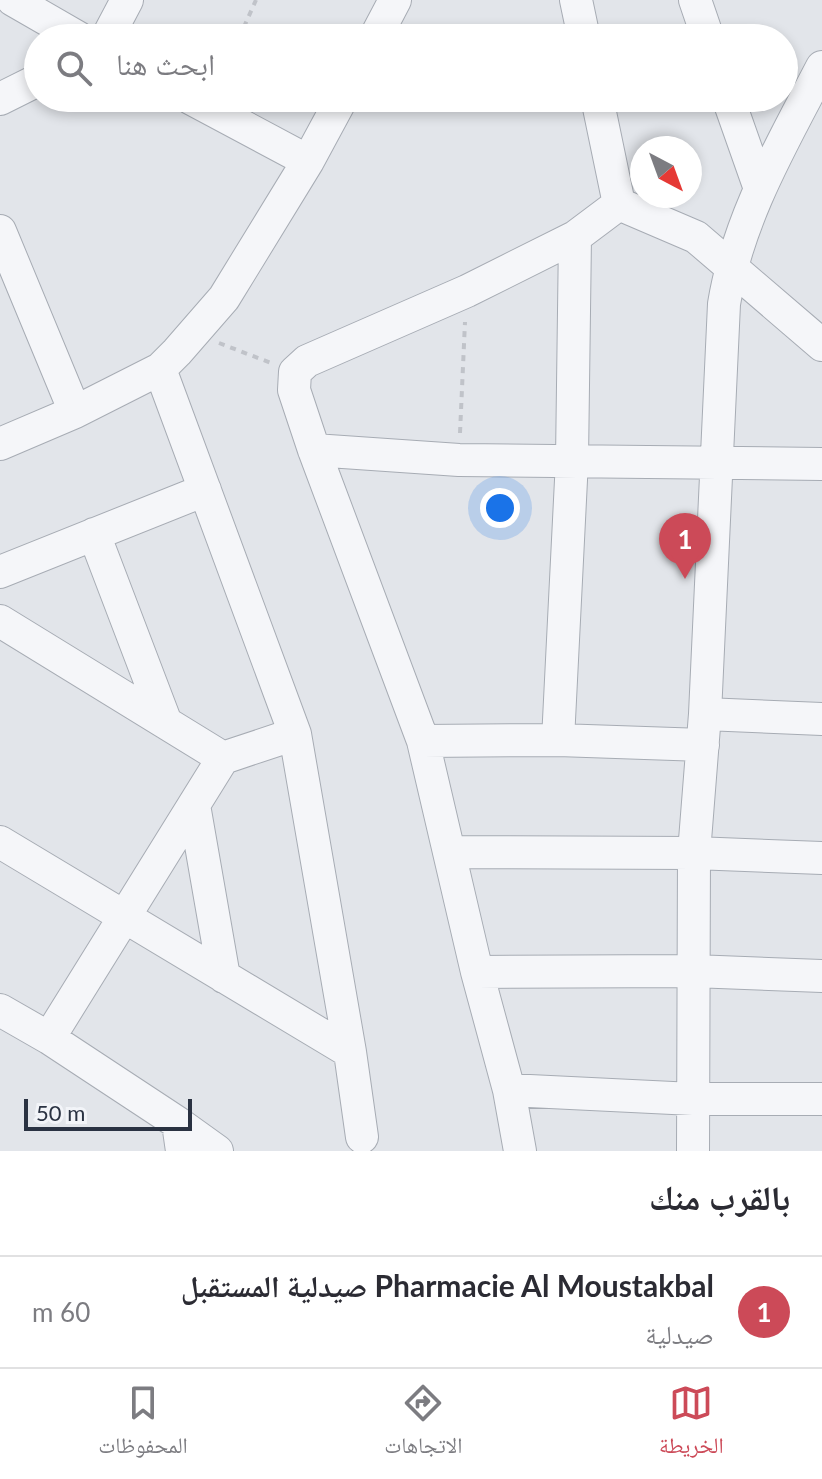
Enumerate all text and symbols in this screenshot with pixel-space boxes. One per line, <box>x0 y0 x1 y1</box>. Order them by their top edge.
search box <box>24 24 798 112</box>
text: ابحث هنا <box>116 45 215 81</box>
icon: search <box>52 46 96 90</box>
north arrow <box>630 136 702 208</box>
your location <box>480 488 520 528</box>
pin: 1 <box>659 513 711 579</box>
scale bar <box>24 1095 192 1131</box>
text: 50 m <box>36 1099 85 1126</box>
text: بالقرب منك <box>649 1176 790 1217</box>
text: Pharmacie Al Moustakbal صيدلية المستقبل <box>181 1267 714 1303</box>
text: 60 m <box>32 1296 90 1328</box>
text: 1 <box>756 1296 772 1328</box>
text: صيدلية <box>645 1318 714 1350</box>
tab: المحفوظات <box>98 1381 188 1467</box>
tab: الاتجاهات <box>384 1381 462 1467</box>
tab: الخريطة <box>659 1381 724 1467</box>

